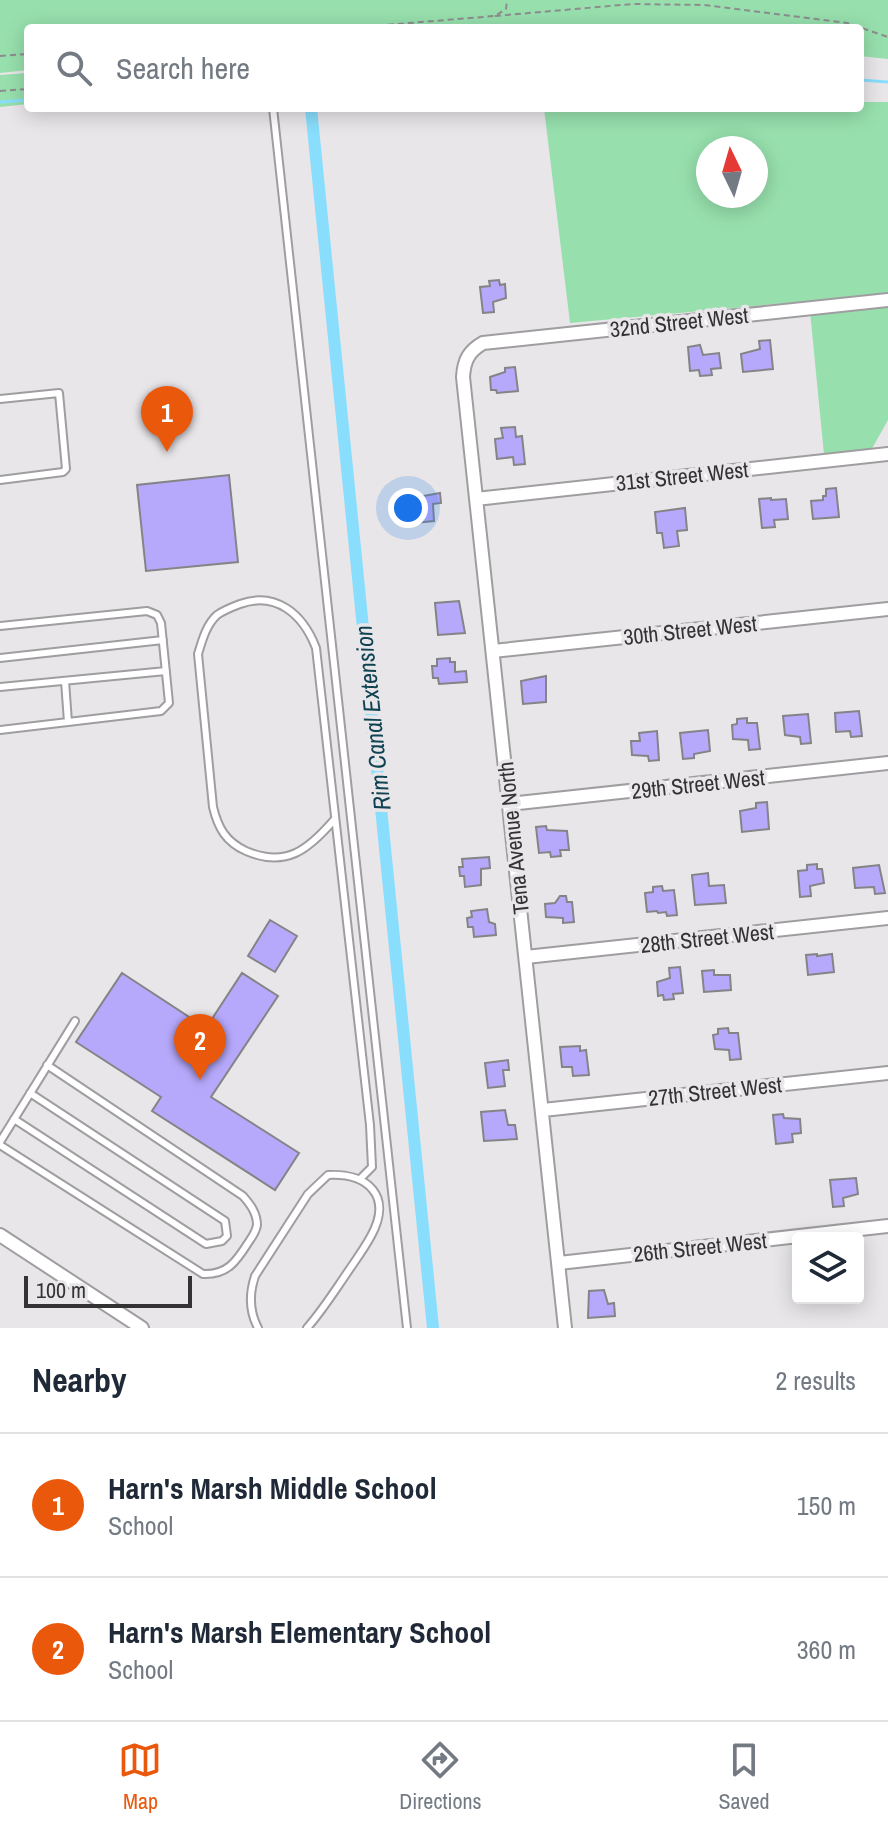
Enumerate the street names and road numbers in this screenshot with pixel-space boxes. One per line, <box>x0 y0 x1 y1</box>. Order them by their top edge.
street label: 32nd Street West <box>608 300 750 344</box>
street label: 31st Street West <box>614 454 750 498</box>
street label: 30th Street West <box>622 608 758 652</box>
street label: Tena Avenue North <box>490 760 536 916</box>
street label: 29th Street West <box>630 762 766 806</box>
street label: 28th Street West <box>639 916 775 960</box>
street label: 27th Street West <box>647 1069 783 1113</box>
street label: 26th Street West <box>632 1225 768 1269</box>

